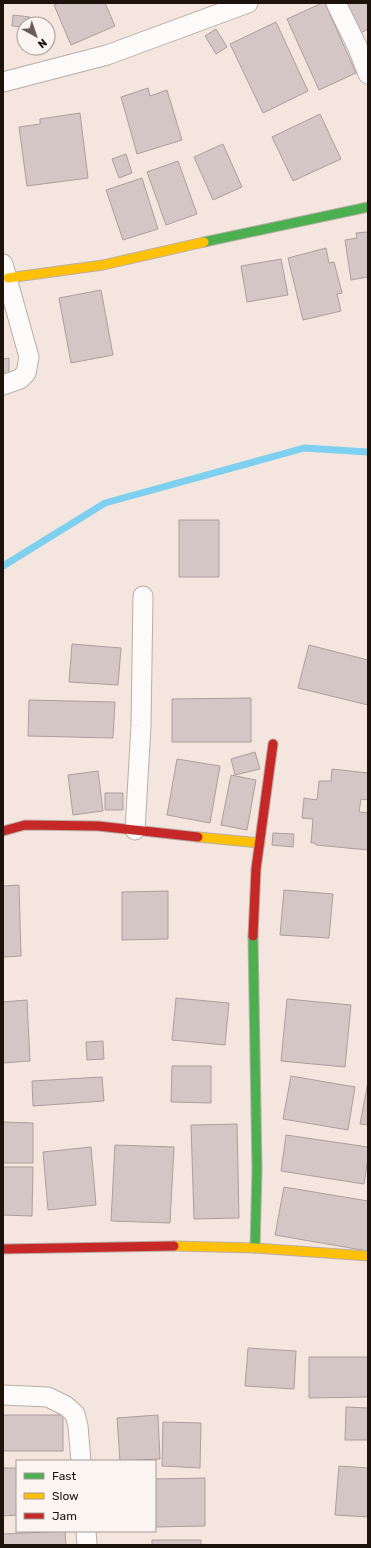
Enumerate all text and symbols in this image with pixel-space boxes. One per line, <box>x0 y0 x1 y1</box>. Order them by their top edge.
north arrow <box>16 16 56 56</box>
text: N <box>35 36 49 51</box>
legend <box>16 1460 156 1532</box>
text: Fast <box>52 1469 76 1483</box>
text: Slow <box>52 1489 79 1503</box>
text: Jam <box>52 1509 77 1523</box>

